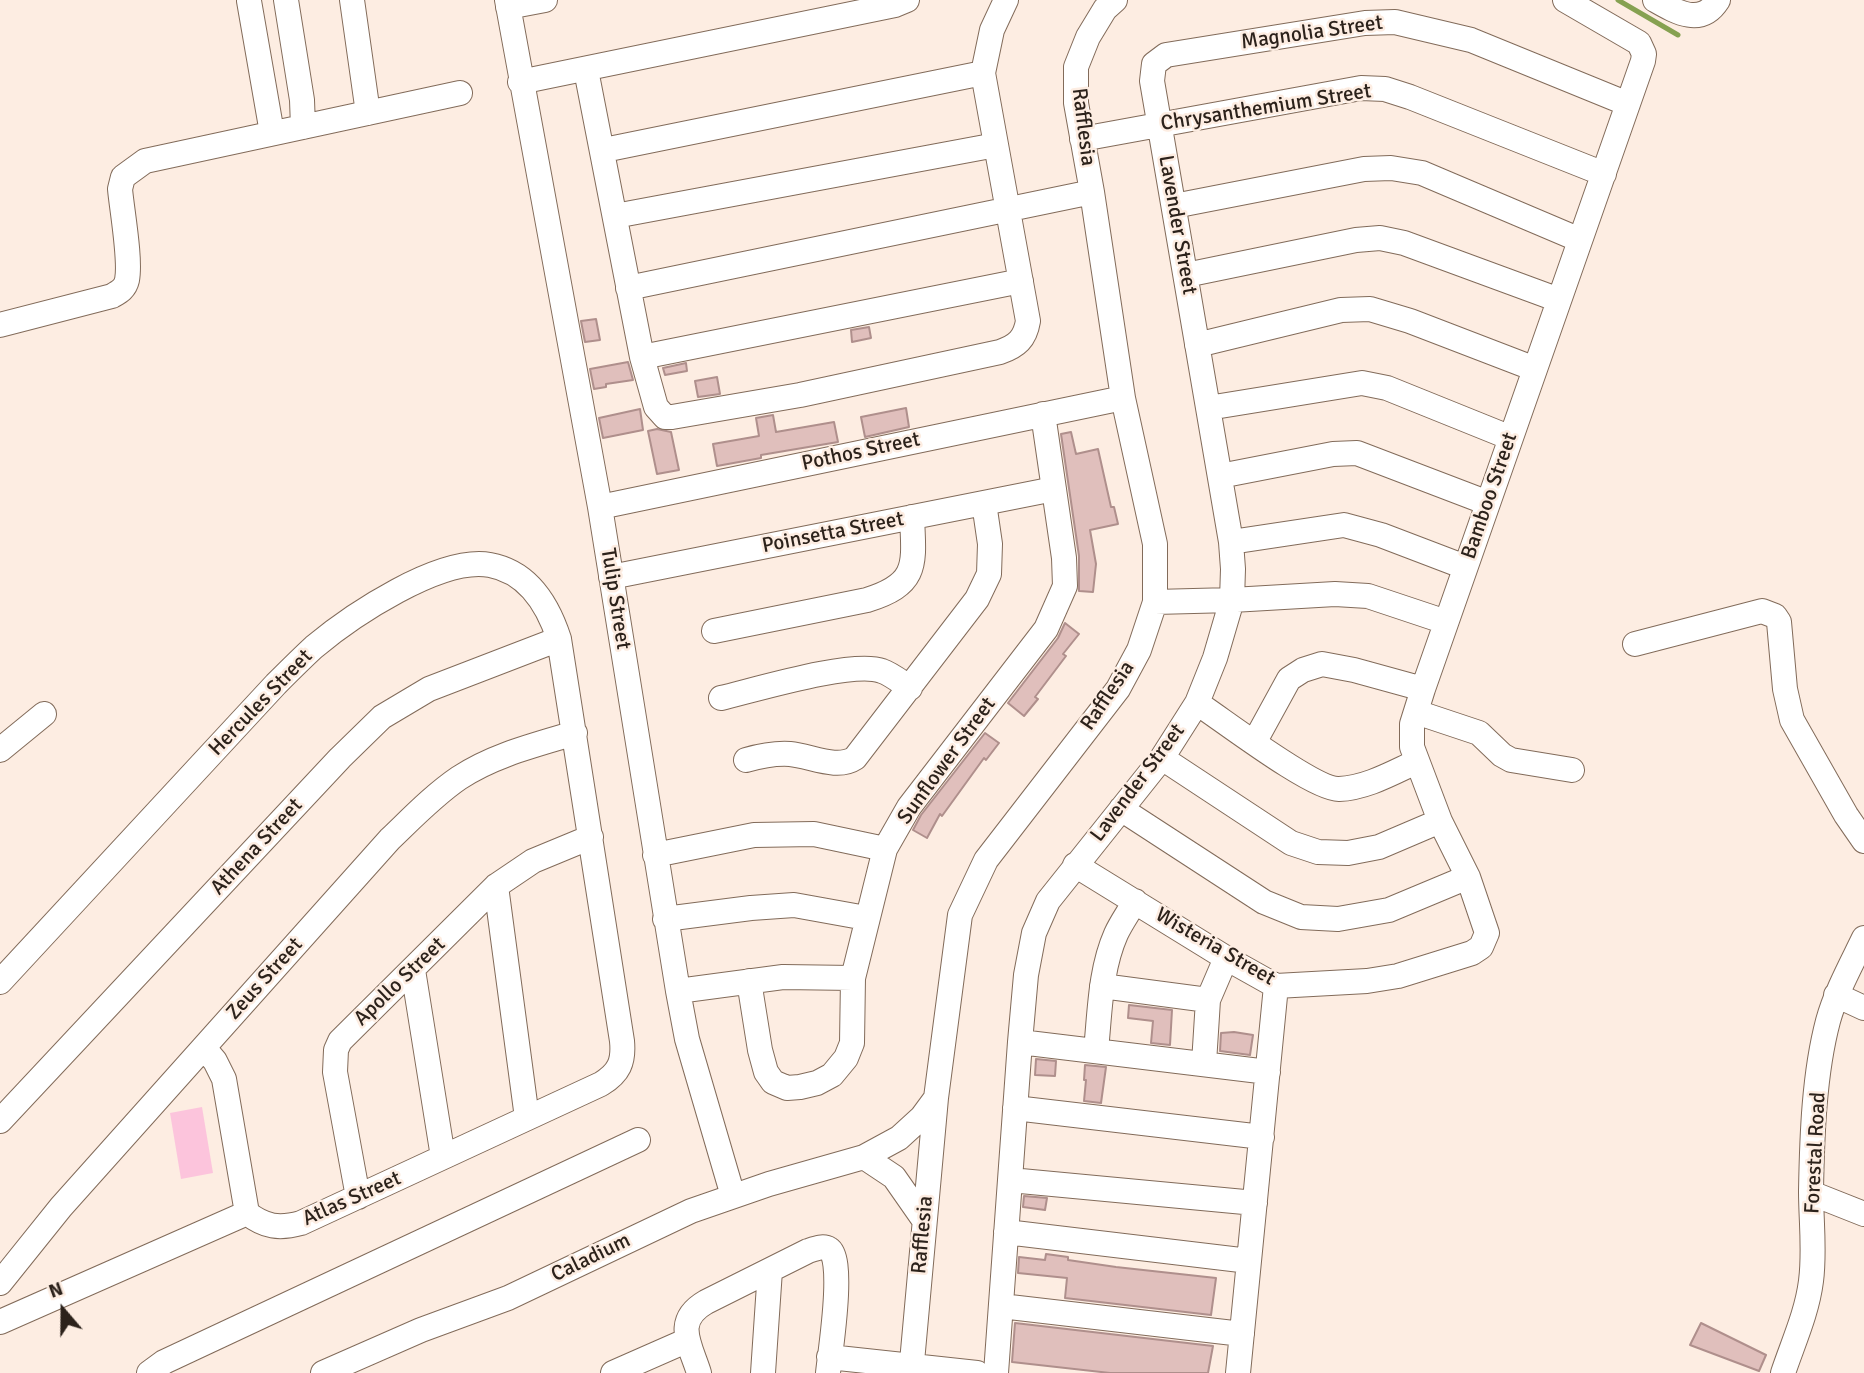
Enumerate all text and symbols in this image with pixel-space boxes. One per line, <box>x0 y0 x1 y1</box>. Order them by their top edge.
street label: Magnolia Street <box>1240 11 1384 55</box>
street label: Chrysanthemium Street <box>1159 79 1373 137</box>
street label: Rafflesia <box>1066 87 1100 167</box>
street label: Lavender Street <box>1152 153 1202 297</box>
street label: Pothos Street <box>800 427 922 477</box>
street label: Bamboo Street <box>1457 429 1523 563</box>
street label: Poinsetta Street <box>760 507 906 559</box>
street label: Tulip Street <box>595 547 635 651</box>
street label: Hercules Street <box>204 644 318 762</box>
street label: Rafflesia <box>1076 656 1140 736</box>
street label: Sunflower Street <box>893 693 1001 829</box>
street label: Lavender Street <box>1086 719 1190 847</box>
street label: Athena Street <box>206 793 308 901</box>
street label: Wisteria Street <box>1151 903 1279 991</box>
street label: Apollo Street <box>349 932 451 1032</box>
street label: Zeus Street <box>222 933 308 1025</box>
street label: Forestal Road <box>1800 1091 1832 1215</box>
street label: Atlas Street <box>299 1166 405 1232</box>
street label: Rafflesia <box>907 1195 939 1275</box>
street label: Caladium <box>547 1228 635 1288</box>
north arrow <box>28 1275 98 1345</box>
text: N <box>46 1277 66 1304</box>

